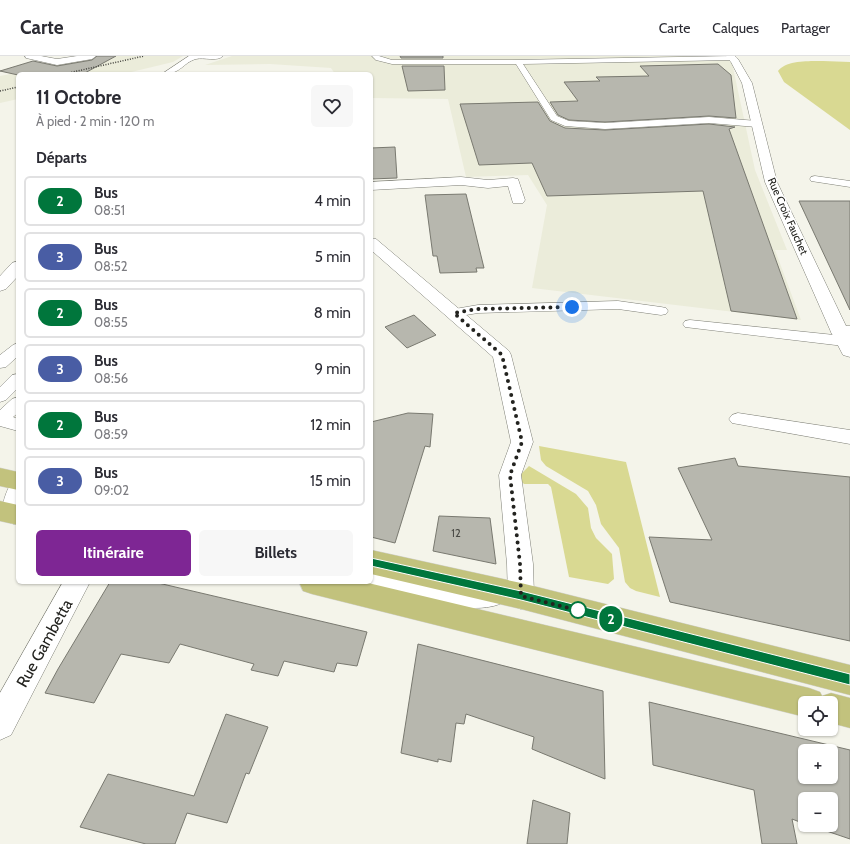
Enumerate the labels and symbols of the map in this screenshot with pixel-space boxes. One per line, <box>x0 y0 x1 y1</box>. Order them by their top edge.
street label: Rue Croix Fauchet <box>765 175 811 257</box>
your location <box>562 297 582 317</box>
house number: 12 <box>451 526 461 540</box>
street label: Rue Gambetta <box>12 596 77 691</box>
unlabelled marker <box>569 601 587 619</box>
line badge: 2 <box>598 606 624 632</box>

